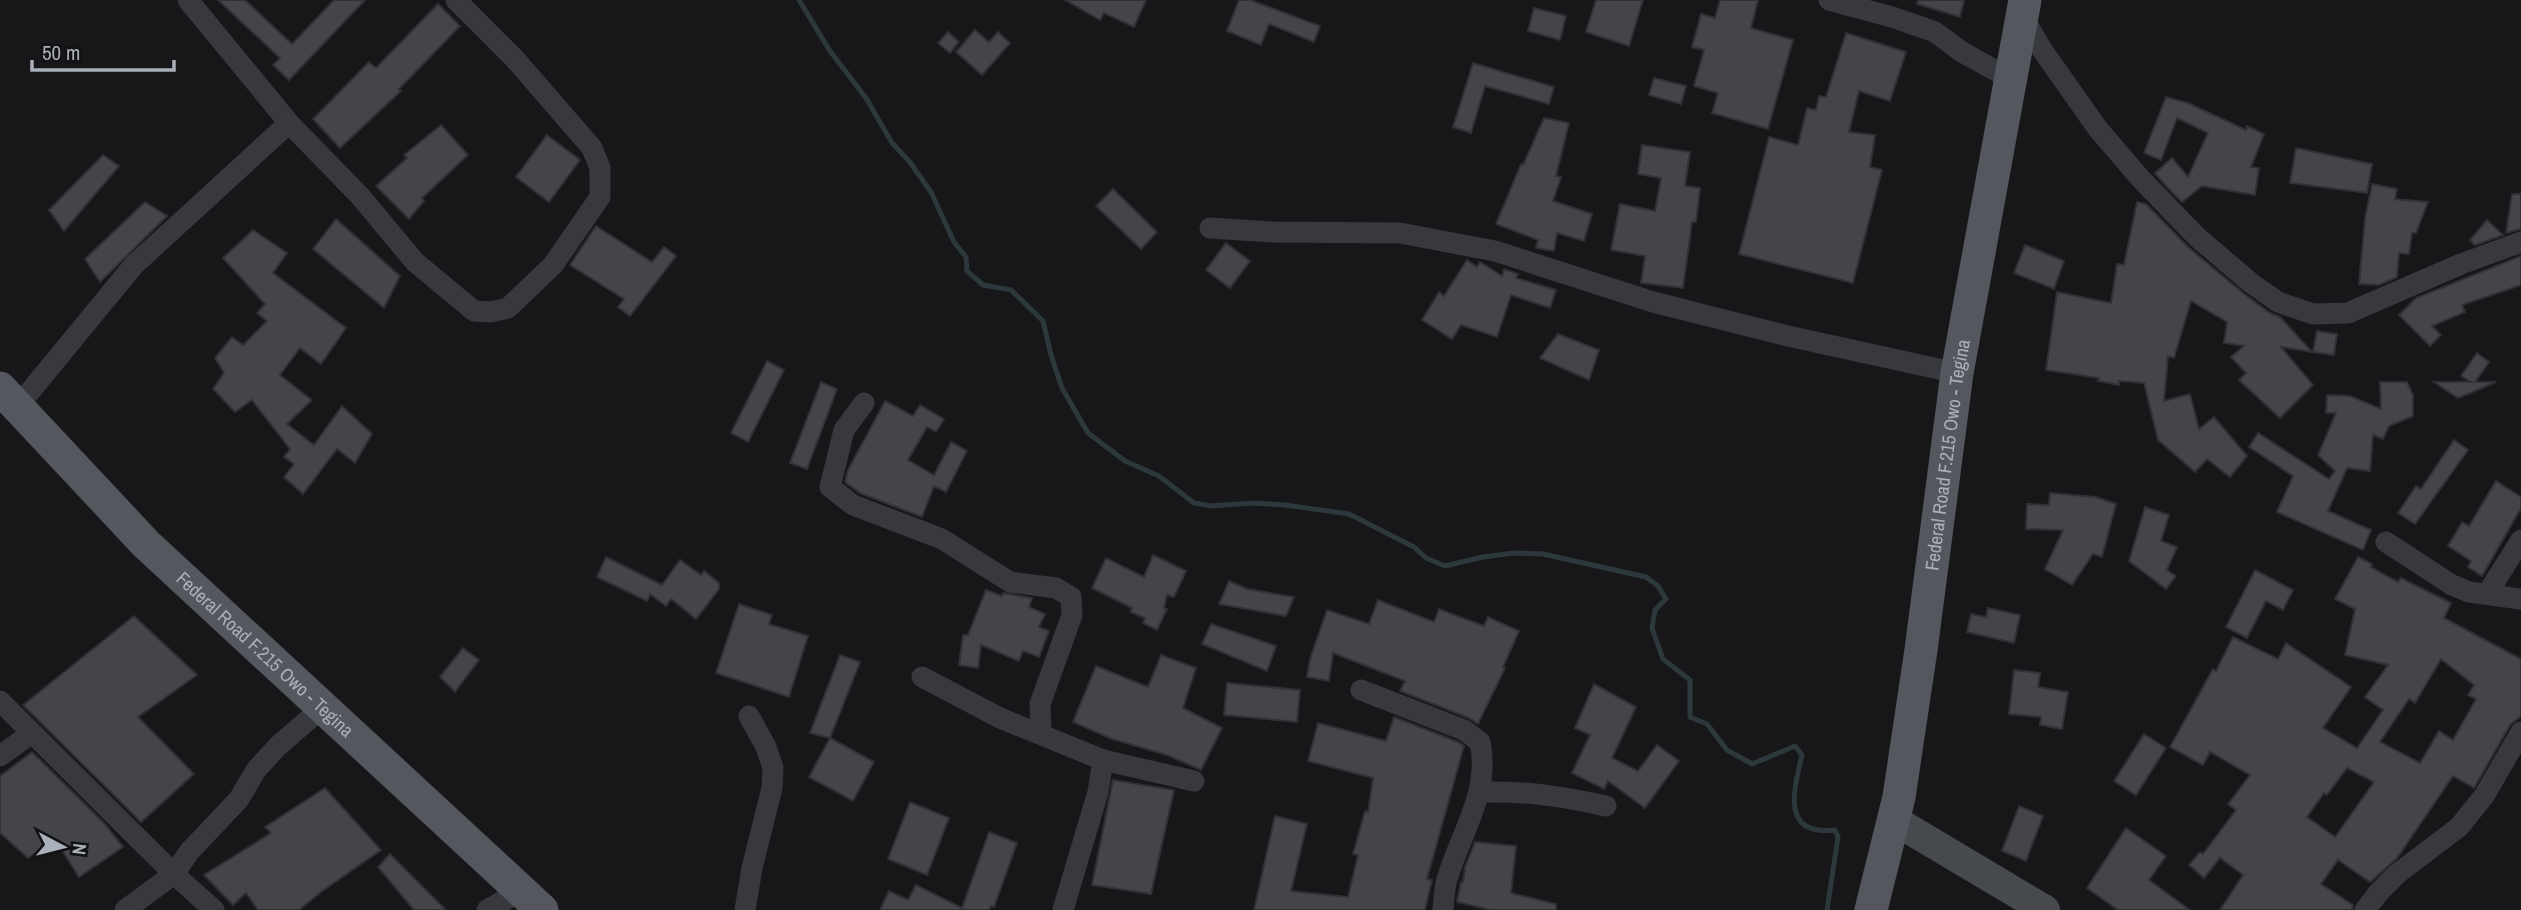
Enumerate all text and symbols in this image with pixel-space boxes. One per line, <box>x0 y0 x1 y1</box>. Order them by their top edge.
scale bar <box>32 28 173 72</box>
text: 50 m <box>42 38 80 67</box>
street label: Federal Road F.215 Owo - Tegina <box>1918 337 1976 572</box>
street label: Federal Road F.215 Owo - Tegina <box>171 566 360 743</box>
north arrow <box>28 812 98 882</box>
text: N <box>66 842 93 856</box>

